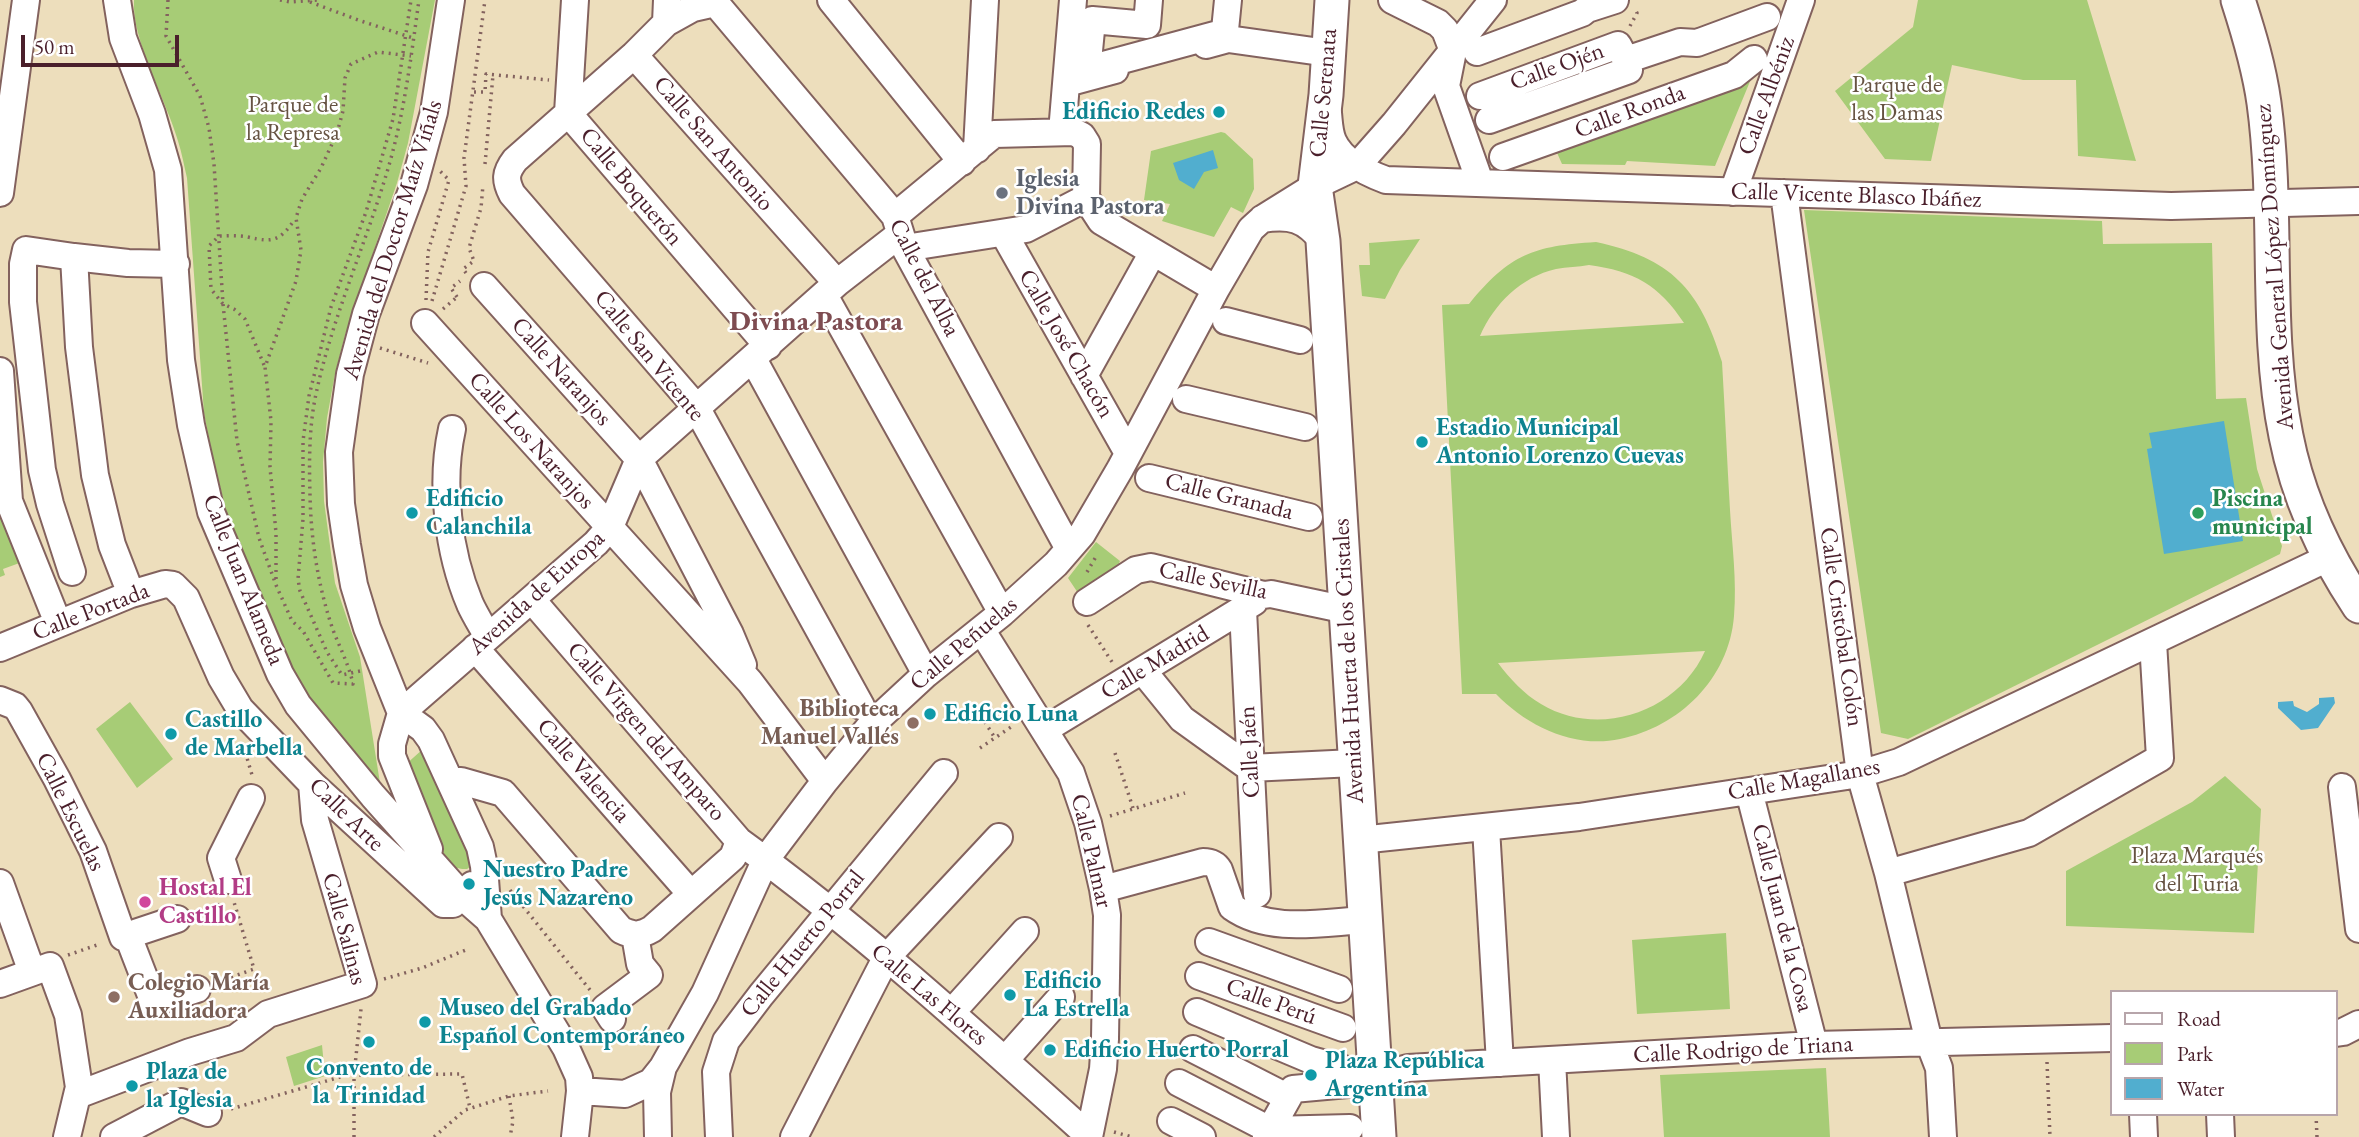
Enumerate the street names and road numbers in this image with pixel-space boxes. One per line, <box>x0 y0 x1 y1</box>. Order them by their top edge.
street label: Calle Serenata <box>1304 27 1344 159</box>
street label: Calle Albéniz <box>1732 33 1802 159</box>
street label: Calle Ojén <box>1506 37 1608 97</box>
street label: Calle San Antonio <box>646 71 780 217</box>
street label: Calle Ronda <box>1571 79 1689 145</box>
street label: Avenida del Doctor Maíz Viñals <box>337 97 449 383</box>
street label: Avenida General López Domínguez <box>2249 103 2301 431</box>
street label: Calle Boquerón <box>573 122 689 252</box>
street label: Calle Vicente Blasco Ibáñez <box>1730 177 1982 215</box>
street label: Calle del Alba <box>882 214 966 342</box>
street label: Calle José Chacón <box>1012 264 1120 424</box>
street label: Calle San Vicente <box>587 285 711 427</box>
street label: Calle Naranjos <box>505 312 617 432</box>
street label: Calle Los Naranjos <box>462 366 600 516</box>
street label: Calle Granada <box>1162 467 1296 527</box>
street label: Calle Juan Alameda <box>196 490 290 670</box>
street label: Avenida Huerta de los Cristales <box>1327 518 1371 804</box>
street label: Avenida de Europa <box>463 524 611 662</box>
street label: Calle Cristóbal Colón <box>1813 525 1869 729</box>
street label: Calle Sevilla <box>1156 555 1270 607</box>
street label: Calle Portada <box>28 577 154 647</box>
street label: Calle Peñuelas <box>904 591 1024 697</box>
street label: Calle Madrid <box>1096 619 1214 707</box>
street label: Calle Virgen del Amparo <box>560 637 732 827</box>
street label: Calle Jaén <box>1233 705 1267 799</box>
street label: Calle Valencia <box>530 713 636 829</box>
street label: Calle Escuelas <box>29 748 111 876</box>
street label: Calle Magallanes <box>1726 752 1882 808</box>
street label: Calle Arte <box>302 772 390 858</box>
street label: Calle Palmar <box>1064 791 1118 911</box>
street label: Calle Juan de la Cosa <box>1745 821 1819 1015</box>
street label: Calle Huerto Porral <box>735 865 871 1023</box>
street label: Calle Salinas <box>315 870 373 988</box>
street label: Calle Las Flores <box>865 938 993 1052</box>
street label: Calle Perú <box>1222 972 1320 1032</box>
street label: Calle Rodrigo de Triana <box>1632 1030 1854 1070</box>

